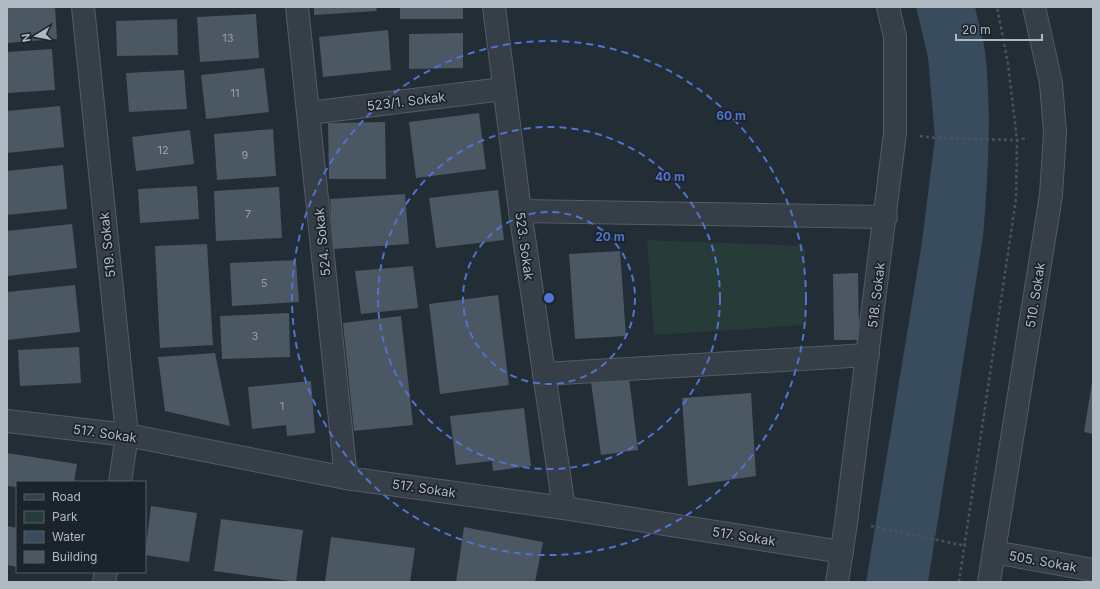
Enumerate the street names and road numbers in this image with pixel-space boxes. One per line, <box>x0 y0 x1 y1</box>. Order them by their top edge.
street label: 523/1. Sokak <box>366 88 446 114</box>
street label: 524. Sokak <box>310 207 334 277</box>
street label: 519. Sokak <box>96 211 118 279</box>
street label: 523. Sokak <box>512 211 538 281</box>
street label: 518. Sokak <box>864 261 888 329</box>
street label: 510. Sokak <box>1022 261 1048 329</box>
street label: 517. Sokak <box>72 421 138 445</box>
street label: 517. Sokak <box>391 476 457 500</box>
street label: 517. Sokak <box>711 523 777 549</box>
street label: 505. Sokak <box>1008 547 1078 575</box>

